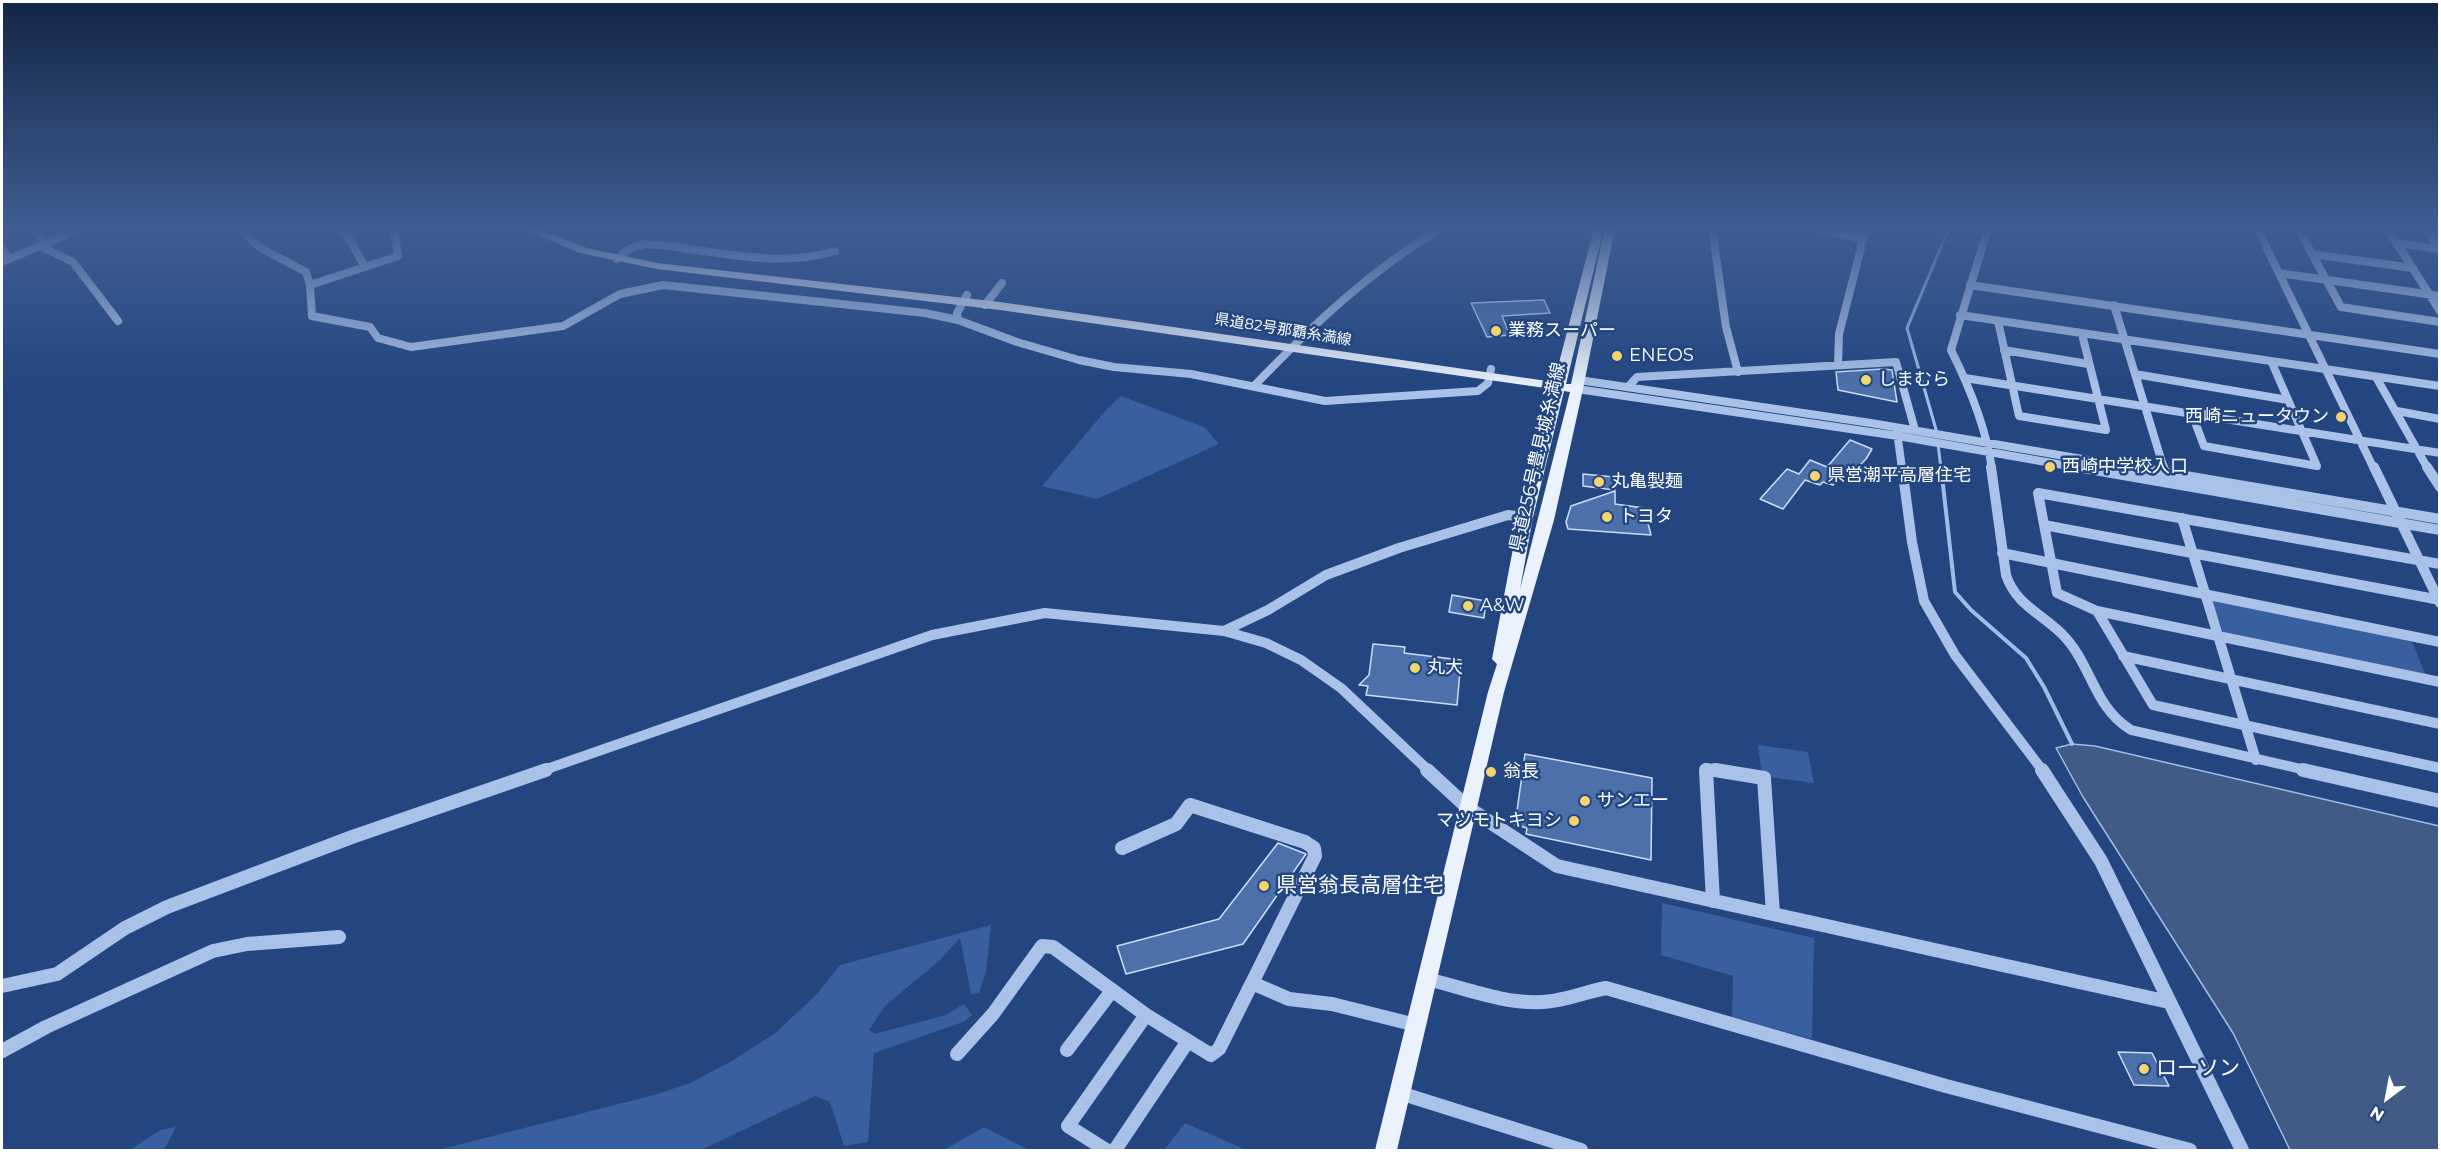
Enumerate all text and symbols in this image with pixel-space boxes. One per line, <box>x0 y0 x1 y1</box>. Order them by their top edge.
street label: 県道82号那覇糸満線 <box>1213 310 1353 350</box>
place label: 業務スーパー <box>1508 320 1616 342</box>
marker: 業務スーパー <box>1489 324 1503 338</box>
place label: ENEOS <box>1629 345 1694 367</box>
marker: ENEOS <box>1610 349 1624 363</box>
street label: 県道256号豊見城糸満線 <box>1506 360 1570 554</box>
place label: しまむら <box>1878 369 1950 391</box>
marker: しまむら <box>1859 373 1873 387</box>
place label: 西崎ニュータウン <box>2185 406 2329 428</box>
marker: 西崎ニュータウン <box>2334 410 2348 424</box>
place label: 西崎中学校入口 <box>2062 456 2188 478</box>
marker: 西崎中学校入口 <box>2043 460 2057 474</box>
place label: 県営潮平高層住宅 <box>1827 465 1971 487</box>
marker: 県営潮平高層住宅 <box>1808 469 1822 483</box>
place label: 丸亀製麺 <box>1611 471 1683 493</box>
marker: 丸亀製麺 <box>1592 475 1606 489</box>
place label: トヨタ <box>1619 506 1673 528</box>
marker: トヨタ <box>1600 510 1614 524</box>
place label: A&W <box>1480 595 1525 617</box>
marker: A&W <box>1461 599 1475 613</box>
place label: 丸大 <box>1427 657 1463 679</box>
marker: 丸大 <box>1408 661 1422 675</box>
place label: 翁長 <box>1503 761 1539 783</box>
marker: 翁長 <box>1484 765 1498 779</box>
place label: サンエー <box>1597 790 1669 812</box>
marker: サンエー <box>1578 794 1592 808</box>
place label: マツモトキヨシ <box>1436 810 1562 832</box>
marker: マツモトキヨシ <box>1567 814 1581 828</box>
place label: 県営翁長高層住宅 <box>1276 873 1444 899</box>
marker: 県営翁長高層住宅 <box>1257 879 1271 893</box>
place label: ローソン <box>2156 1056 2240 1082</box>
marker: ローソン <box>2137 1062 2151 1076</box>
north arrow <box>2357 1068 2417 1128</box>
text: N <box>2367 1102 2388 1125</box>

